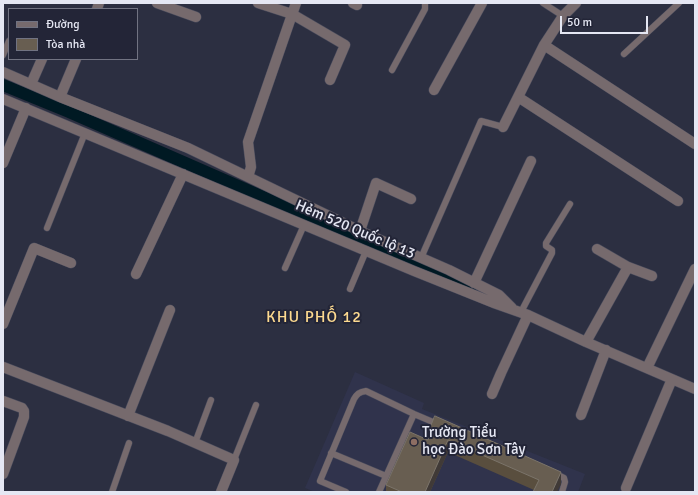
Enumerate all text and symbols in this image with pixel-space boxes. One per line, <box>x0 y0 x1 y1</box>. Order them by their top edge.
legend <box>8 8 138 60</box>
scale bar <box>562 8 650 34</box>
text: 50 m <box>567 15 592 30</box>
text: Đường <box>46 17 80 32</box>
text: Tòa nhà <box>46 37 85 52</box>
street label: Hẻm 520 Quốc lộ 13 <box>293 197 417 263</box>
district label: KHU PHỐ 12 <box>266 308 362 328</box>
place label: Trường Tiểu học Đào Sơn Tây <box>422 424 525 459</box>
marker: Trường Tiểu học Đào Sơn Tây <box>409 437 419 447</box>

